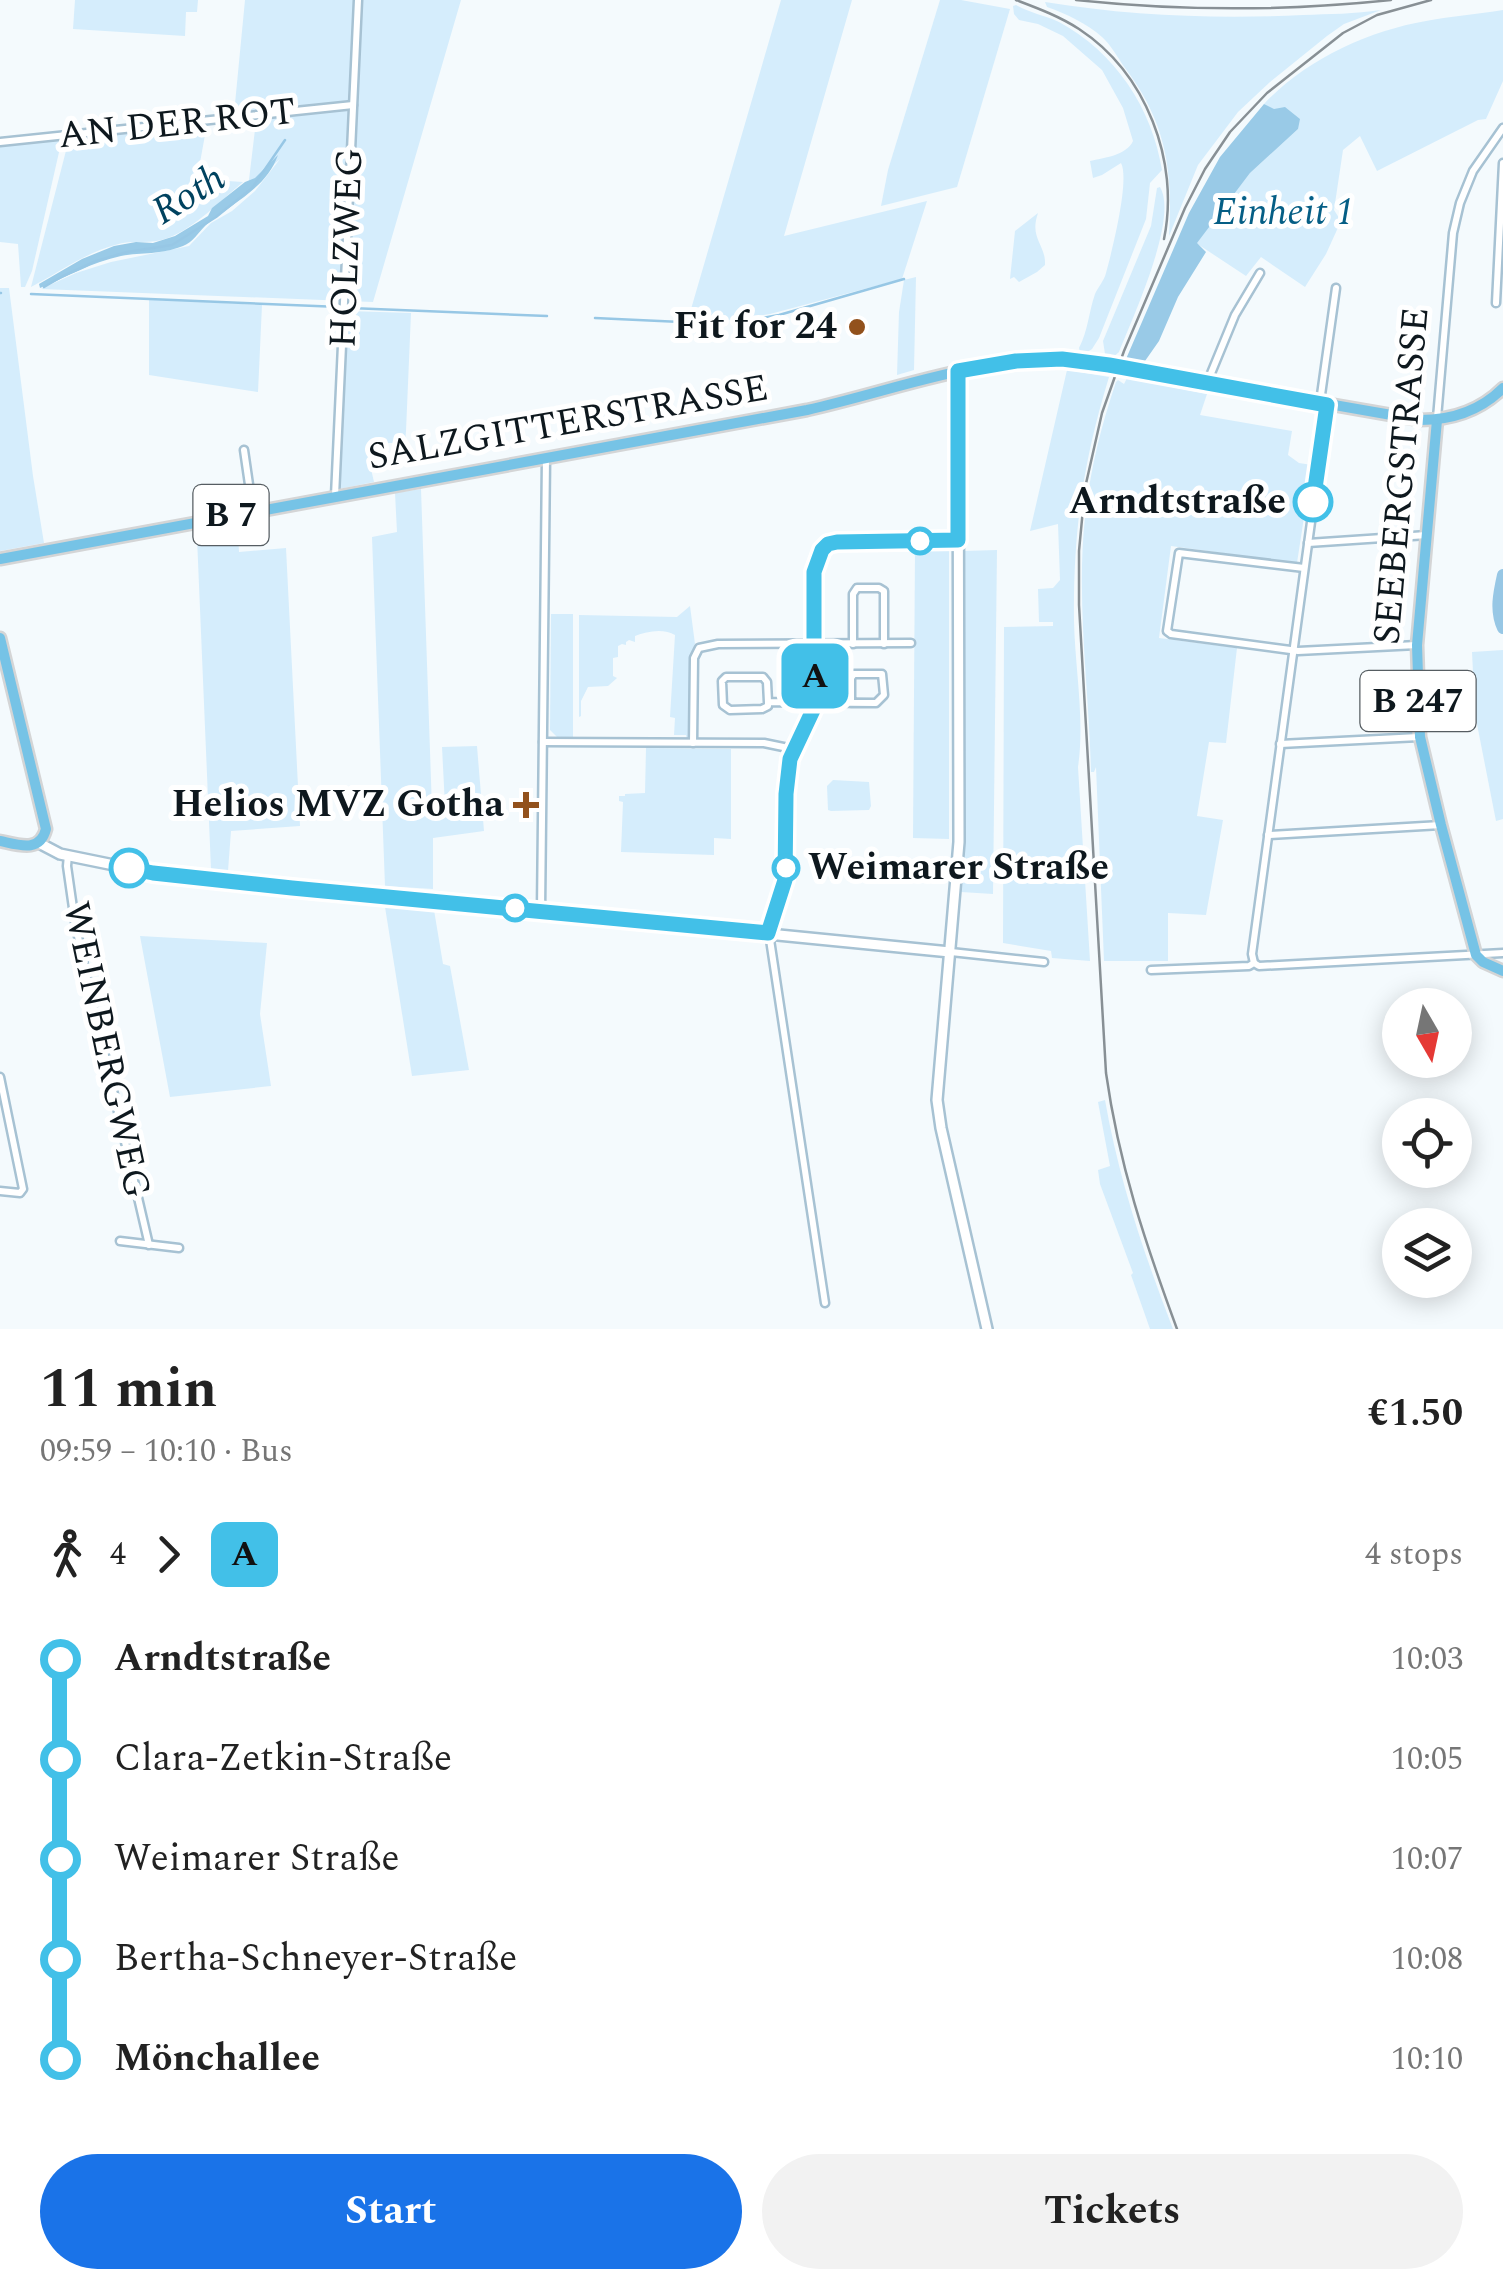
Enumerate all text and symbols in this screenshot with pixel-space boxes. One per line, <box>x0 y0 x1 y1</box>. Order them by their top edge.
street label: AN DER ROT <box>55 83 299 165</box>
street label: HOLZWEG <box>315 147 379 349</box>
water label: Roth <box>140 149 238 241</box>
park label: Einheit 1 <box>1213 184 1355 242</box>
place label: Fit for 24 <box>673 298 837 356</box>
street label: SEEBERGSTRASSE <box>1358 305 1446 647</box>
marker: Fit for 24 <box>846 316 868 338</box>
street label: SALZGITTERSTRASSE <box>363 359 773 487</box>
place label: Arndtstraße <box>1069 473 1286 531</box>
marker: Arndtstraße <box>1294 483 1332 521</box>
road number: B 7 <box>194 485 268 545</box>
unlabelled marker <box>907 528 933 554</box>
line badge: A <box>782 644 848 708</box>
text: A <box>801 650 829 703</box>
road number: B 247 <box>1360 671 1476 731</box>
place label: Helios MVZ Gotha <box>172 776 504 834</box>
marker: Helios MVZ Gotha <box>513 792 539 818</box>
place label: Weimarer Straße <box>808 839 1109 897</box>
unlabelled marker <box>110 849 148 887</box>
marker: Weimarer Straße <box>773 855 799 881</box>
unlabelled marker <box>502 895 528 921</box>
street label: WEINBERGWEG <box>46 896 166 1204</box>
north arrow <box>1382 988 1472 1078</box>
map controls <box>1382 988 1472 1298</box>
button: locate <box>1382 1098 1472 1188</box>
button: layers <box>1382 1208 1472 1298</box>
text: 11 min <box>40 1348 217 1431</box>
text: €1.50 <box>1368 1385 1463 1443</box>
text: 09:59 – 10:10 · Bus <box>40 1427 293 1476</box>
icon: walk <box>40 1527 95 1582</box>
icon: forward <box>141 1527 196 1582</box>
text: A <box>231 1528 258 1581</box>
text: 4 <box>110 1530 126 1579</box>
text: 4 stops <box>1365 1530 1463 1579</box>
text: Arndtstraße <box>114 1630 331 1688</box>
text: 10:03 <box>1391 1635 1463 1684</box>
text: Clara-Zetkin-Straße <box>114 1730 452 1788</box>
text: 10:05 <box>1391 1735 1463 1784</box>
text: Weimarer Straße <box>114 1830 400 1888</box>
text: 10:07 <box>1391 1835 1463 1884</box>
text: Bertha-Schneyer-Straße <box>114 1930 517 1988</box>
text: 10:08 <box>1391 1935 1463 1984</box>
text: Mönchallee <box>114 2030 320 2088</box>
text: 10:10 <box>1391 2035 1463 2084</box>
button: Start <box>40 2154 742 2269</box>
button: Tickets <box>762 2154 1463 2269</box>

